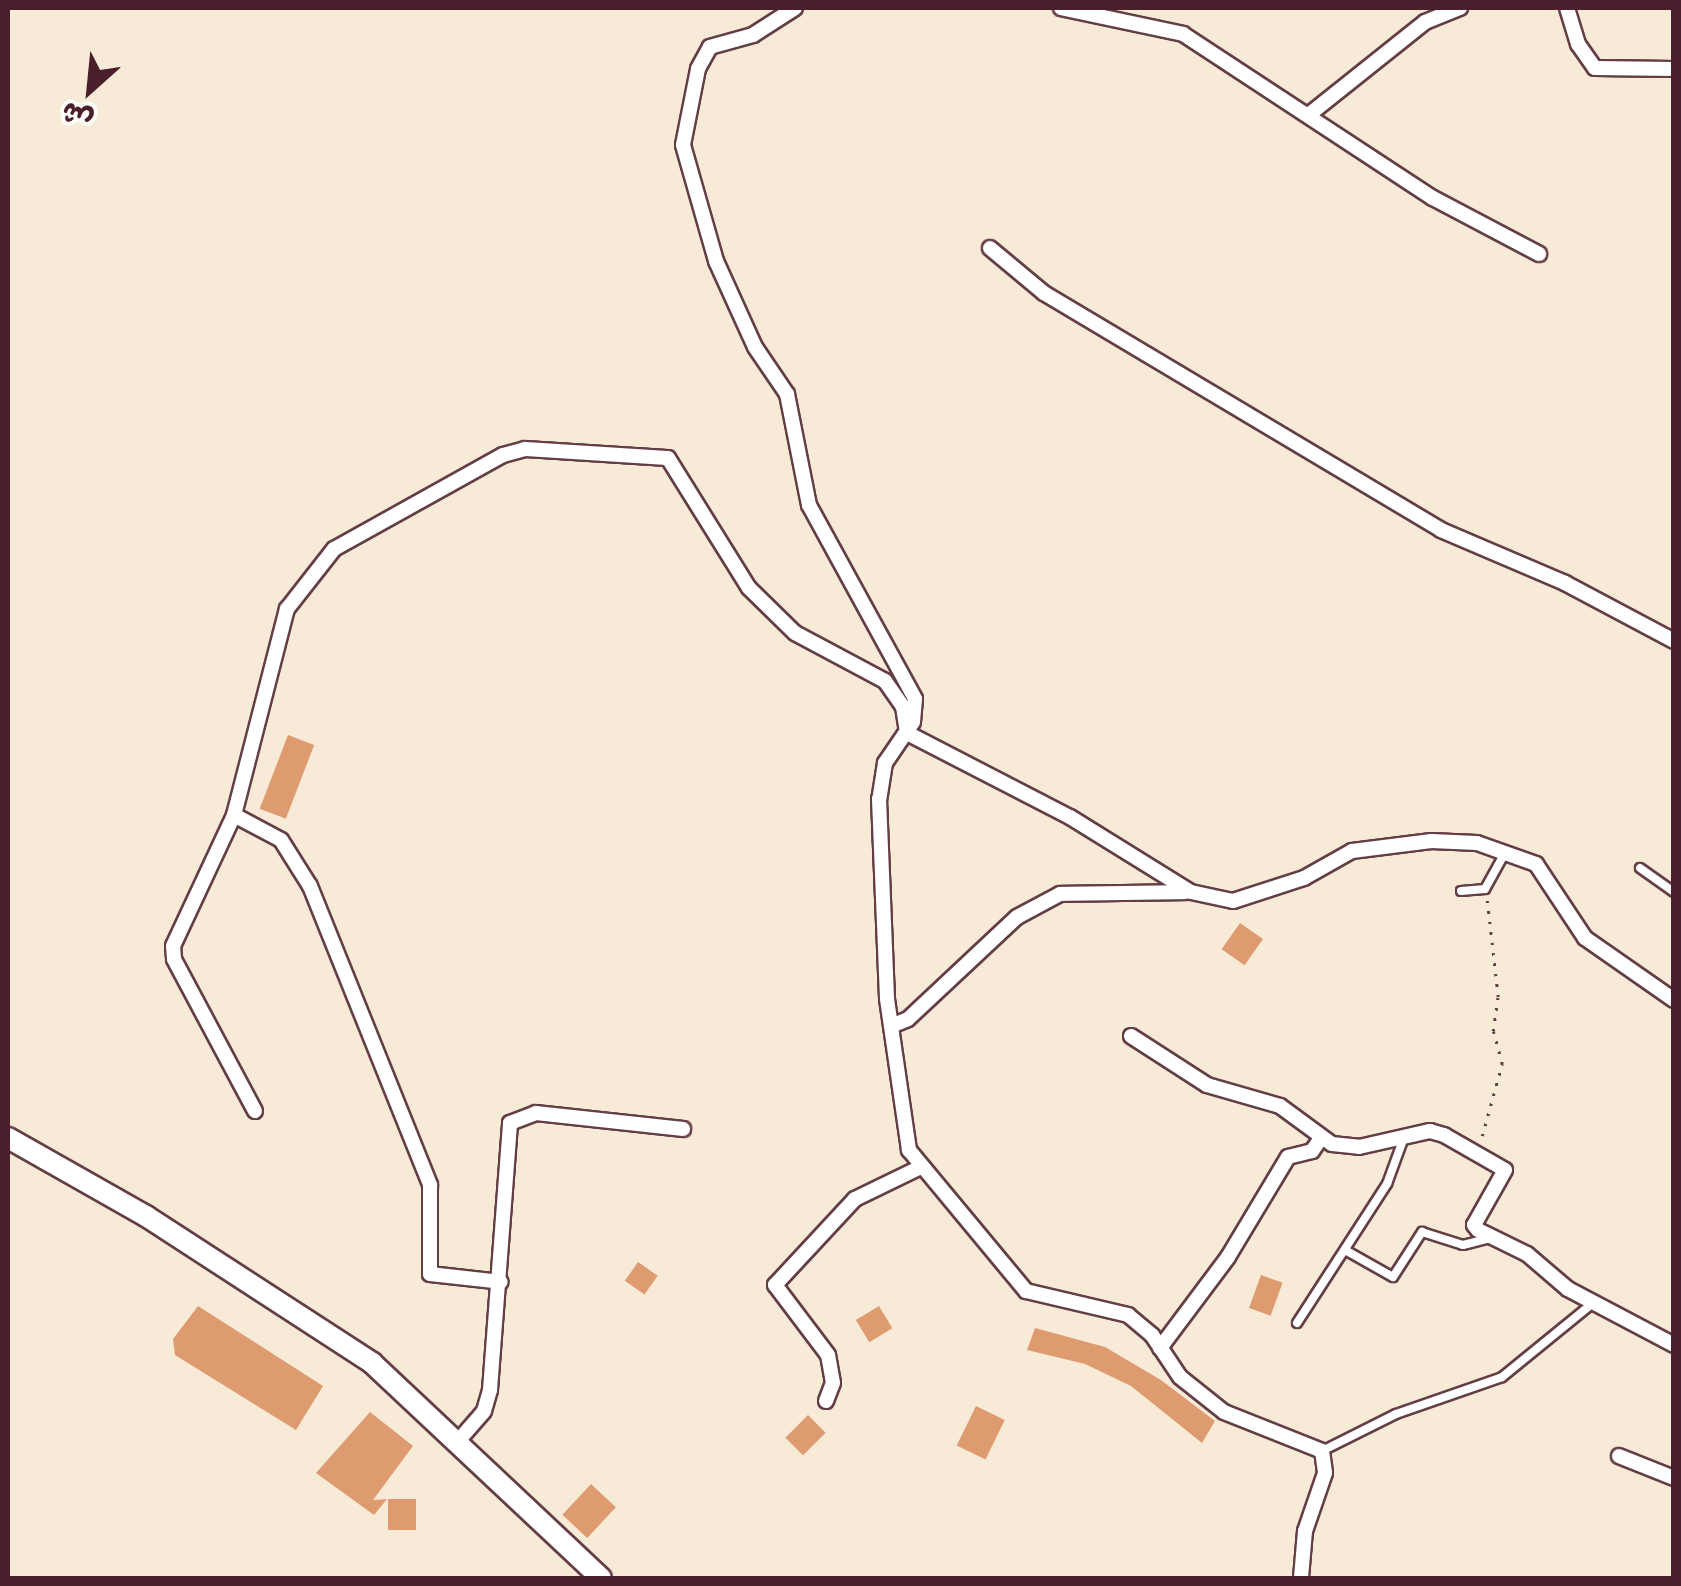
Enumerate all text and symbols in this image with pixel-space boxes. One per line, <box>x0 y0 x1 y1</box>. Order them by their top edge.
north arrow <box>40 40 140 140</box>
text: ش <box>54 93 99 141</box>

